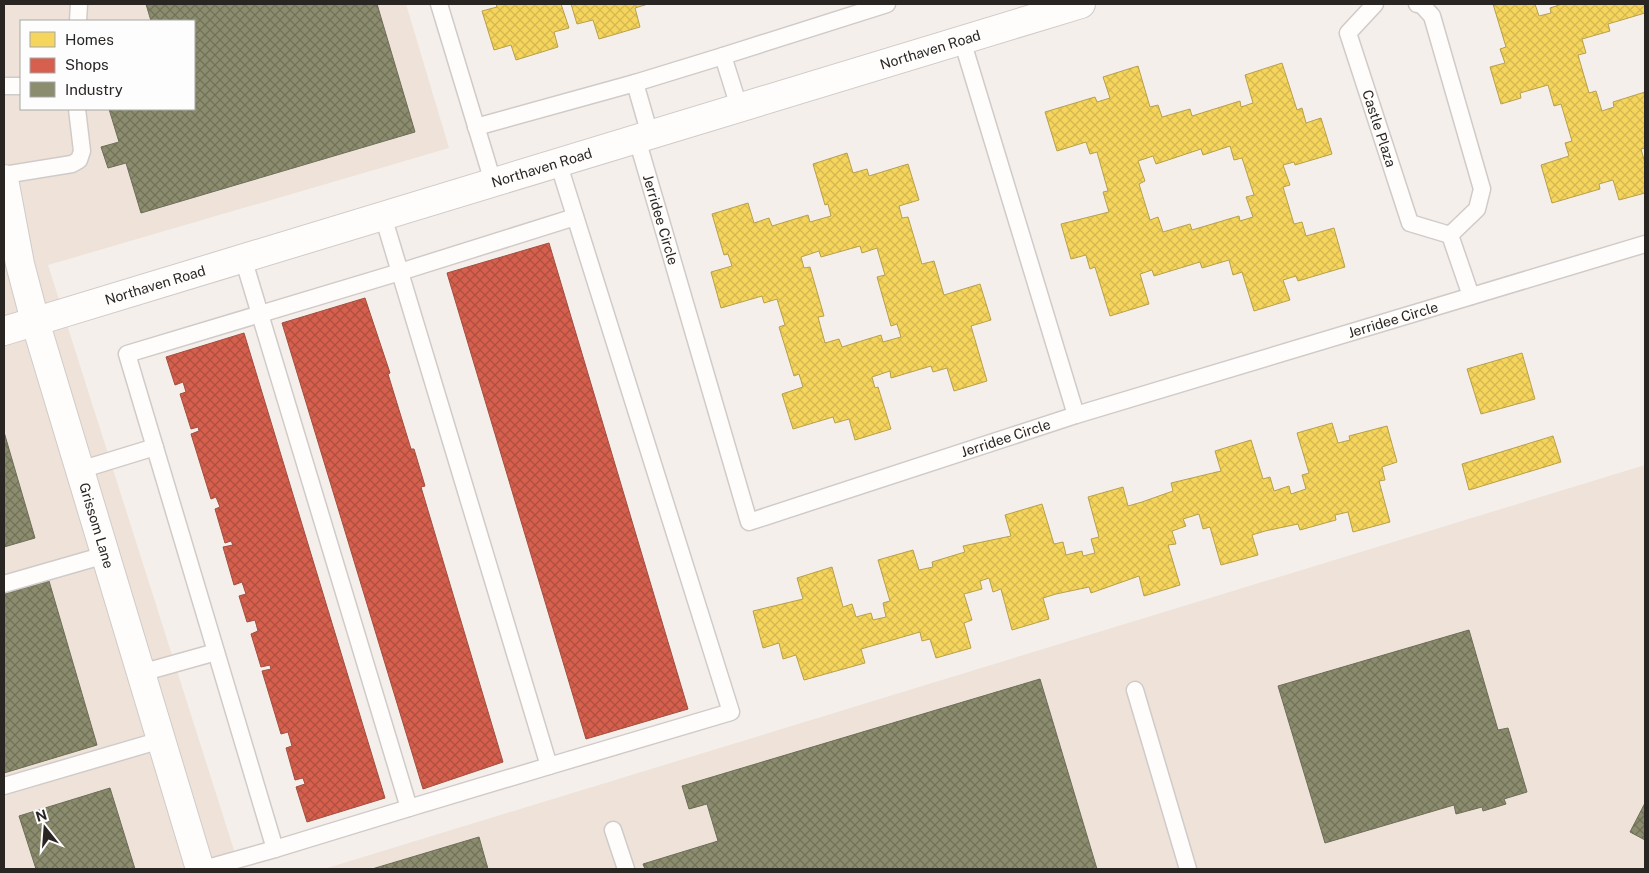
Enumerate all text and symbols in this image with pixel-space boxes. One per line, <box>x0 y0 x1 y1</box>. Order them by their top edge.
legend <box>20 20 195 110</box>
street label: Northaven Road <box>878 27 982 73</box>
text: Homes <box>65 31 114 48</box>
text: Shops <box>65 56 109 73</box>
text: Industry <box>65 81 123 98</box>
street label: Castle Plaza <box>1359 88 1399 169</box>
street label: Northaven Road <box>490 145 594 191</box>
street label: Jerridee Circle <box>640 173 681 267</box>
street label: Northaven Road <box>103 262 207 308</box>
street label: Jerridee Circle <box>1346 299 1440 341</box>
street label: Jerridee Circle <box>959 416 1052 460</box>
street label: Grissom Lane <box>76 481 117 570</box>
north arrow <box>20 803 70 853</box>
text: N <box>34 806 49 825</box>

